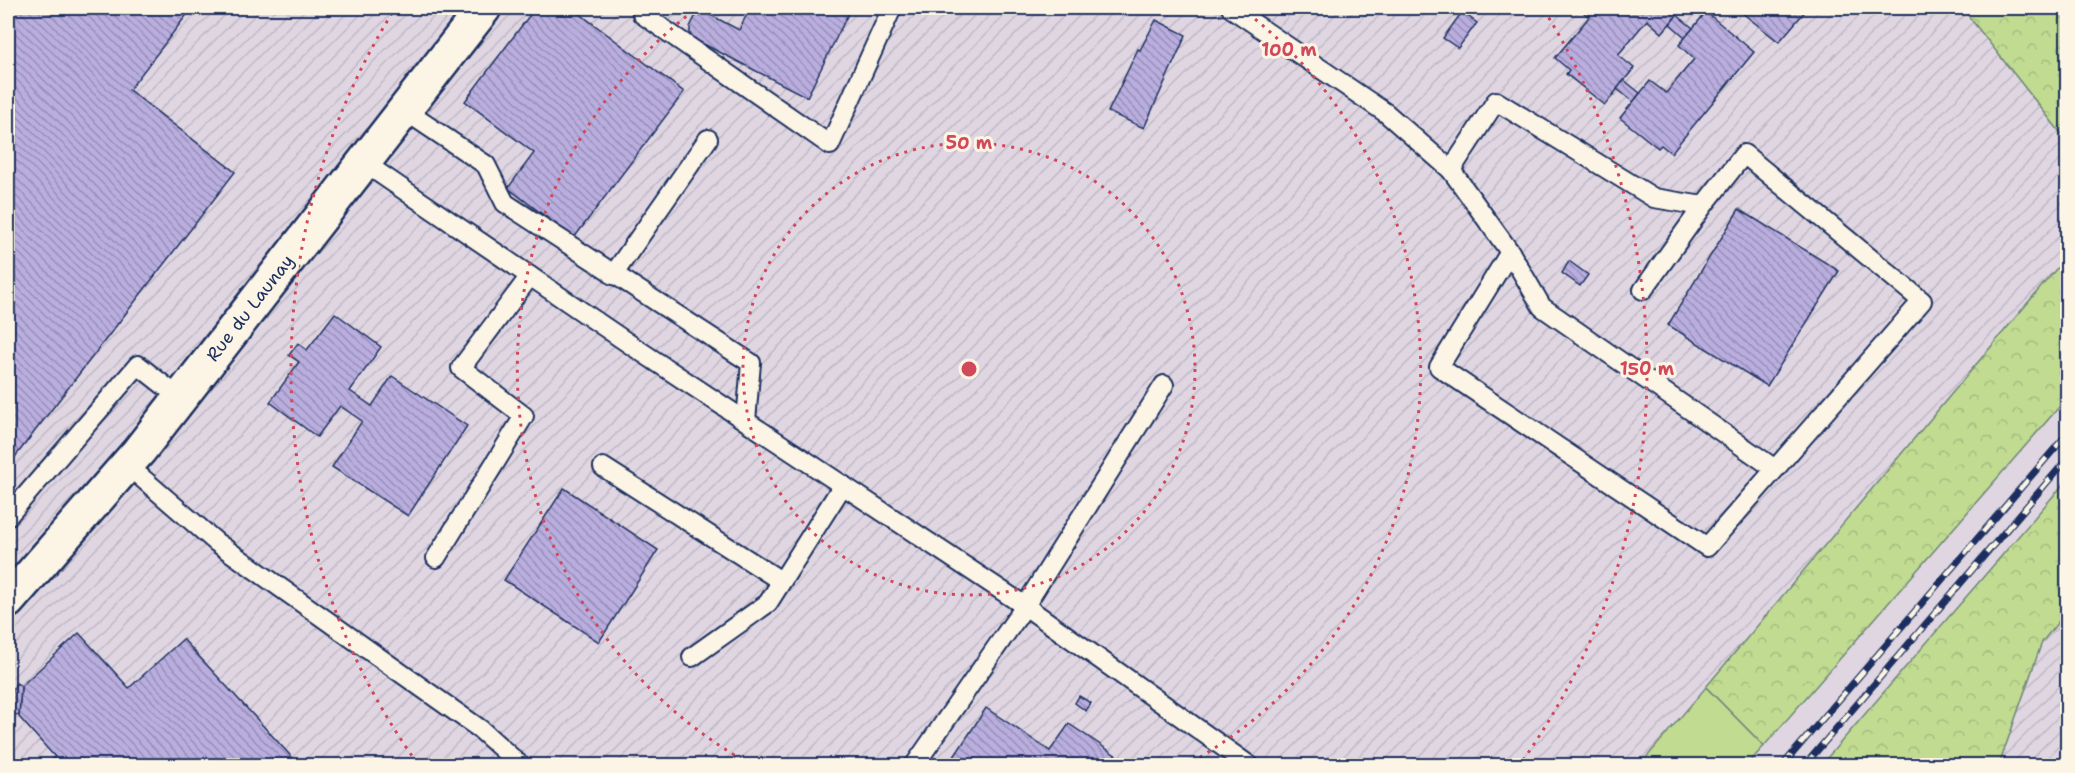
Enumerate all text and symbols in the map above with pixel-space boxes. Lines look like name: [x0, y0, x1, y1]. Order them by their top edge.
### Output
text: 100 m: [1261, 38, 1317, 62]
text: 50 m: [946, 131, 993, 155]
street label: Rue du Launay: [201, 250, 299, 366]
text: 150 m: [1620, 357, 1675, 381]
centre of rings: [959, 359, 979, 379]

